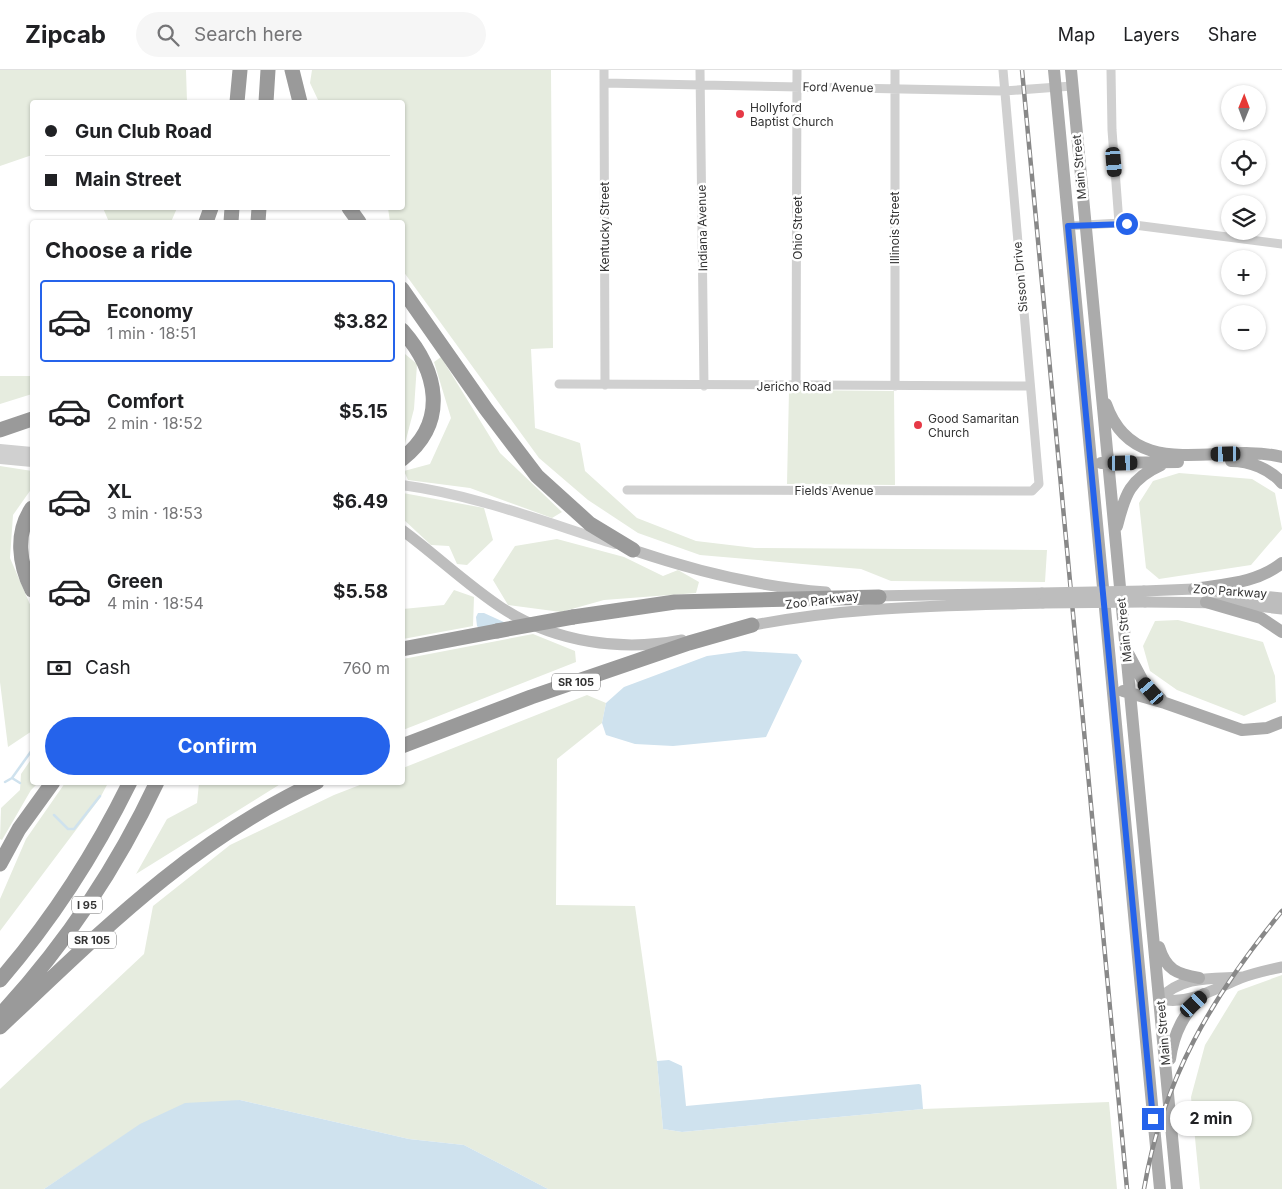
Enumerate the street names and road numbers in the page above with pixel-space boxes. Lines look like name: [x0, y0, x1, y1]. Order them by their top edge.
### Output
street label: Ford Avenue: [802, 79, 874, 95]
street label: Main Street: [1069, 134, 1089, 200]
street label: Kentucky Street: [597, 182, 612, 272]
street label: Indiana Avenue: [694, 185, 710, 271]
street label: Illinois Street: [887, 192, 902, 264]
street label: Ohio Street: [790, 196, 805, 260]
street label: Sisson Drive: [1009, 241, 1031, 313]
street label: Jericho Road: [757, 379, 831, 394]
street label: Fields Avenue: [794, 483, 874, 498]
street label: Zoo Parkway: [1192, 581, 1268, 601]
street label: Zoo Parkway: [784, 588, 860, 612]
street label: Main Street: [1113, 597, 1135, 663]
road number: SR 105: [552, 674, 600, 690]
road number: I 95: [72, 896, 102, 914]
road number: SR 105: [68, 932, 116, 948]
street label: Main Street: [1153, 1000, 1173, 1066]

